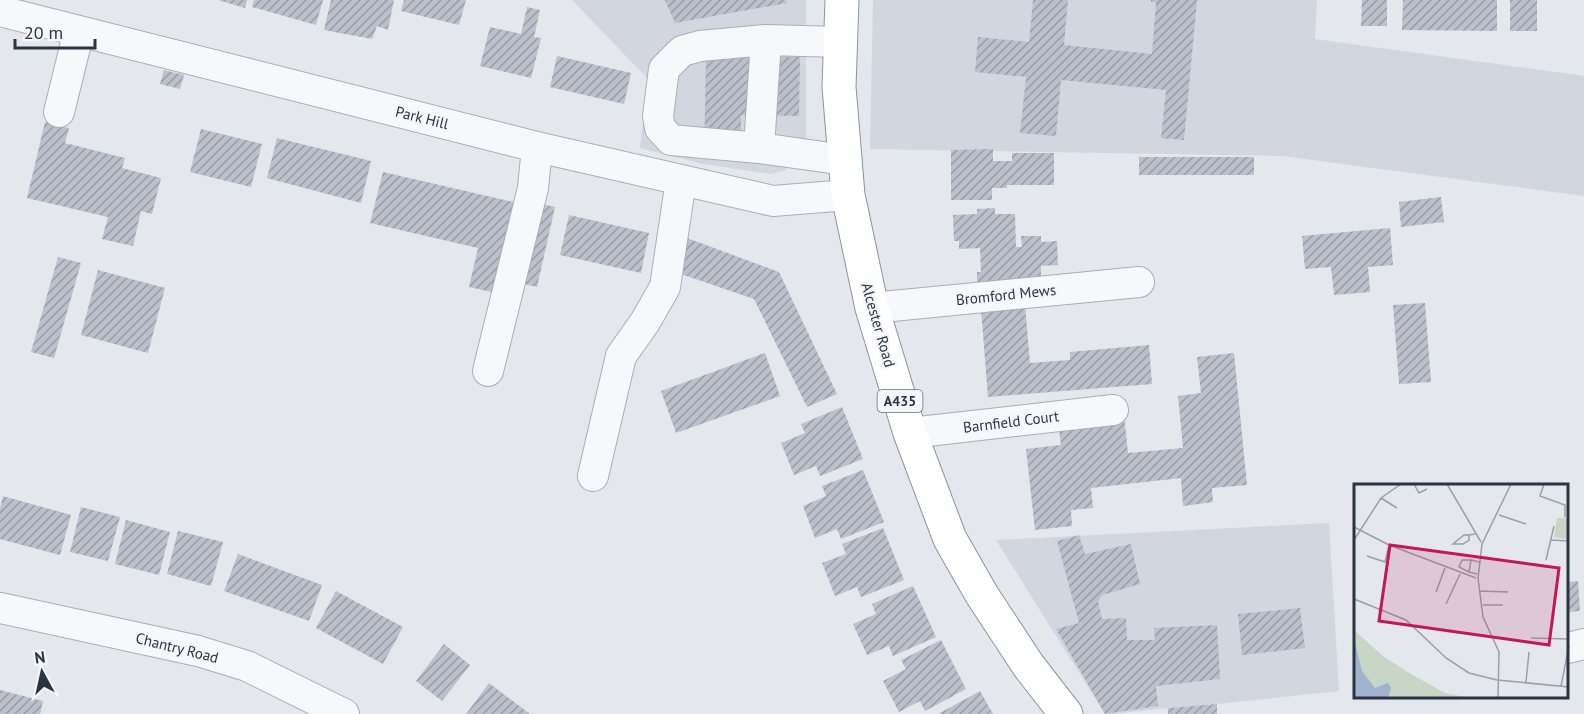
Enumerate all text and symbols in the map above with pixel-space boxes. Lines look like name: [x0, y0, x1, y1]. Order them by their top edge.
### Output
scale bar: [15, 12, 94, 50]
text: 20 m: [24, 21, 63, 44]
street label: Park Hill: [394, 102, 451, 133]
street label: Alcester Road: [857, 280, 900, 369]
street label: Bromford Mews: [955, 280, 1057, 309]
road number: A435: [878, 390, 922, 412]
street label: Barnfield Court: [962, 406, 1060, 437]
inset map: [1354, 484, 1569, 699]
street label: Chantry Road: [134, 628, 221, 667]
north arrow: [12, 642, 72, 702]
text: N: [33, 647, 47, 668]

